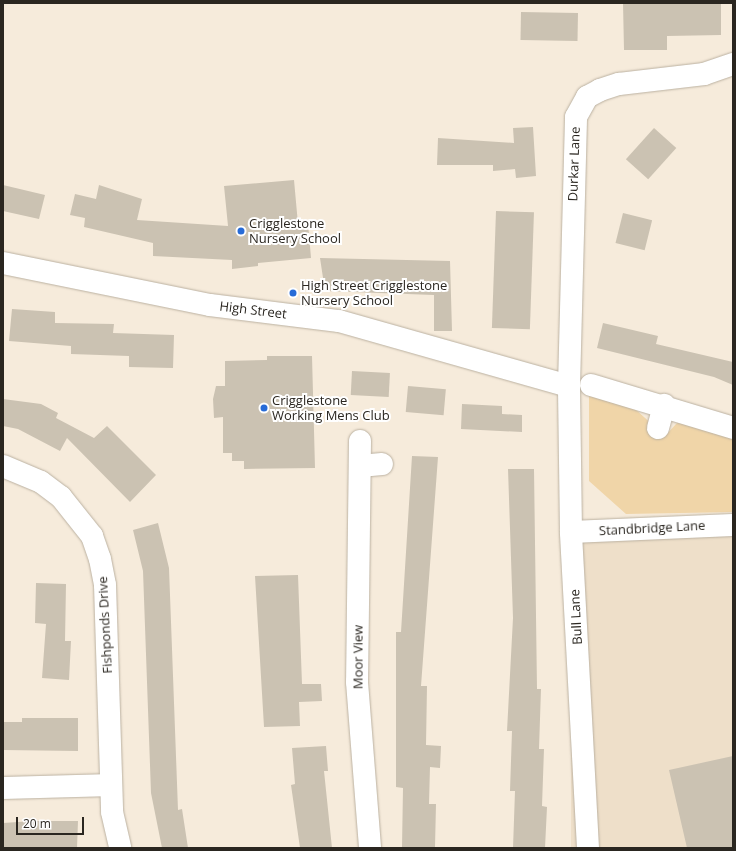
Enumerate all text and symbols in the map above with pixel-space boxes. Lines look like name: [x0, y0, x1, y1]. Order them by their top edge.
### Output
street label: Durkar Lane: [565, 126, 583, 202]
place label: Crigglestone Nursery School: [249, 216, 341, 247]
marker: Crigglestone Nursery School: [236, 226, 246, 236]
place label: High Street Crigglestone Nursery School: [301, 278, 447, 309]
marker: High Street Crigglestone Nursery School: [288, 288, 298, 298]
street label: High Street: [219, 298, 287, 322]
place label: Crigglestone Working Mens Club: [272, 393, 390, 424]
marker: Crigglestone Working Mens Club: [259, 403, 269, 413]
street label: Standbridge Lane: [598, 517, 706, 539]
street label: Fishponds Drive: [95, 576, 115, 674]
street label: Bull Lane: [567, 589, 585, 645]
street label: Moor View: [350, 625, 366, 689]
scale bar: [18, 809, 86, 835]
text: 20 m: [23, 815, 51, 832]

